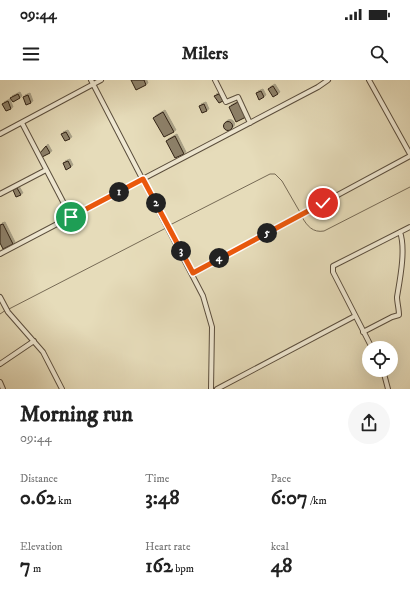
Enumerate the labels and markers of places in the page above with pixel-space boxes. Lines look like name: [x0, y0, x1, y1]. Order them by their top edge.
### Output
pin: 1: [109, 182, 129, 202]
pin: [306, 186, 340, 220]
pin: 2: [146, 193, 166, 213]
pin: [54, 200, 88, 234]
pin: 5: [257, 223, 277, 243]
pin: 3: [171, 241, 191, 261]
pin: 4: [209, 248, 229, 268]

